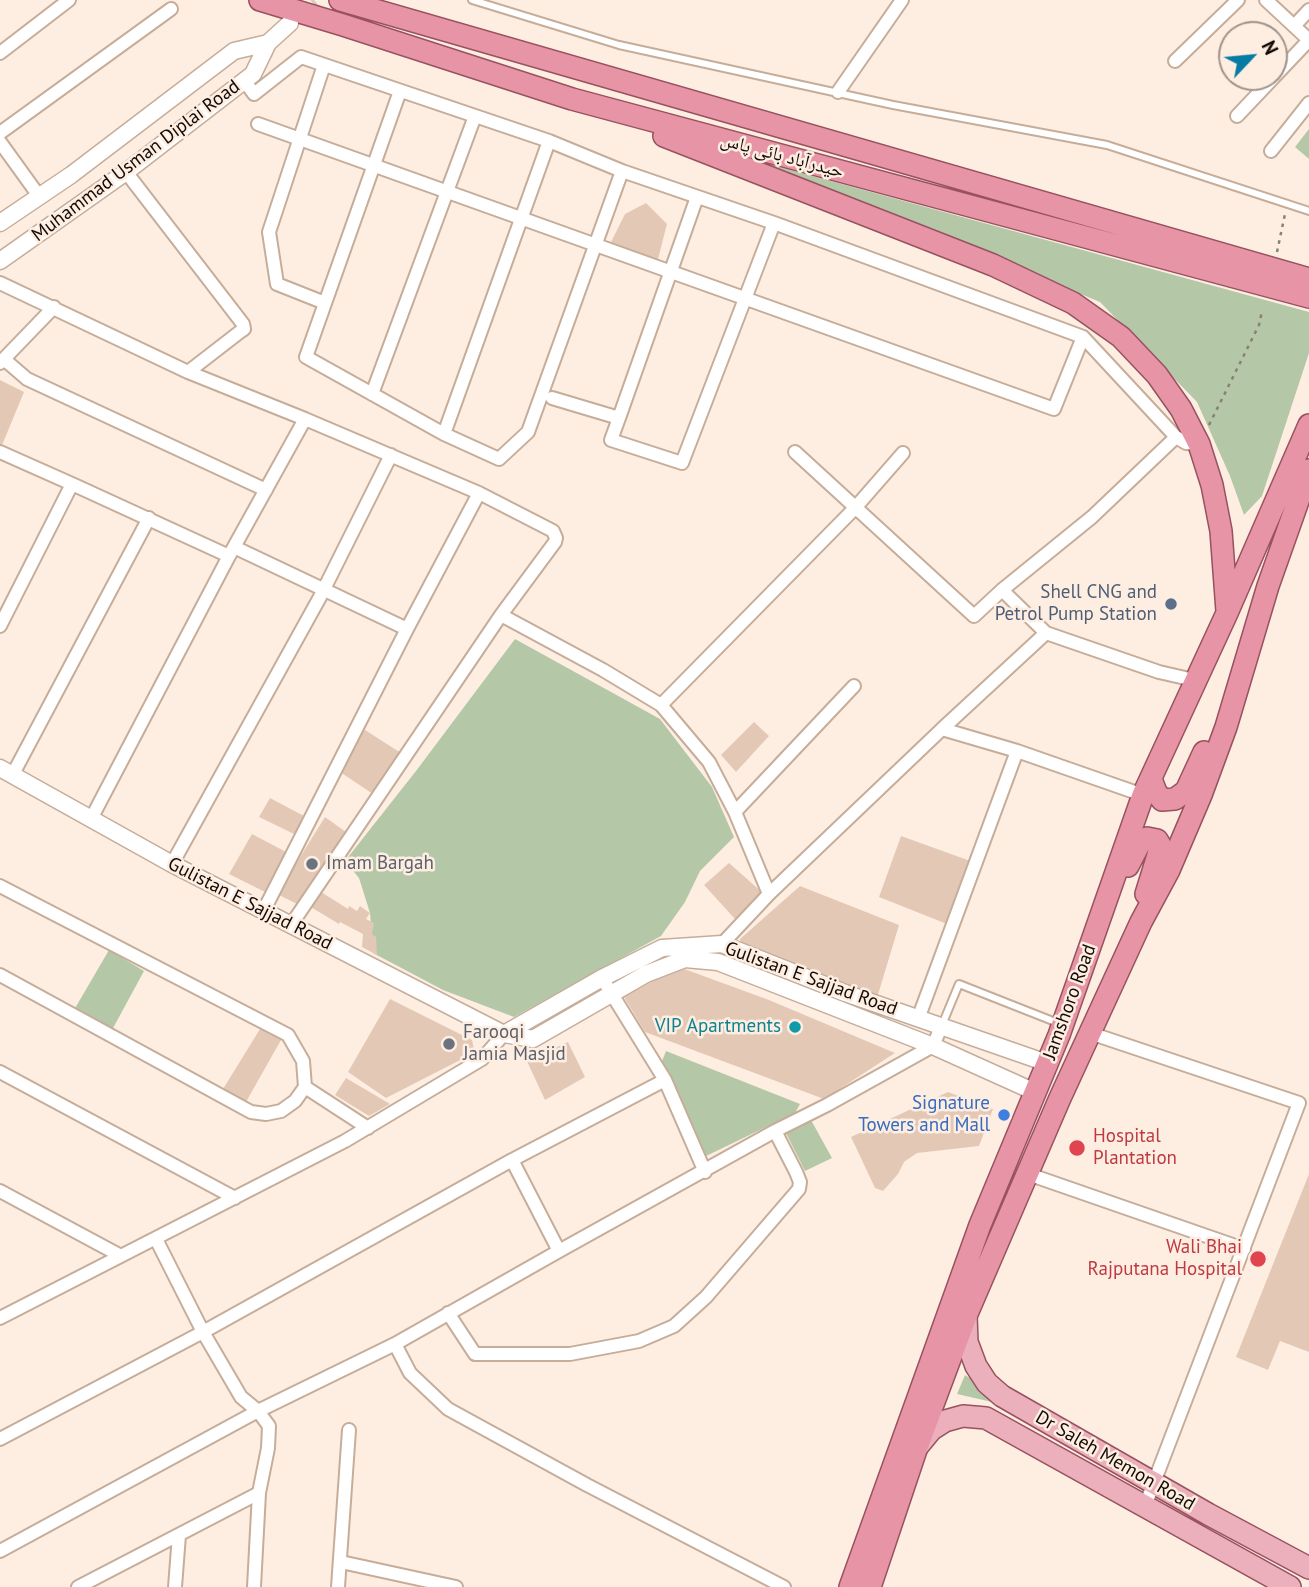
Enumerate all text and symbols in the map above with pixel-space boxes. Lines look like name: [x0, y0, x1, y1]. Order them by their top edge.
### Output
north arrow: [1218, 21, 1288, 91]
text: N: [1257, 37, 1284, 59]
street label: Muhammad Usman Diplai Road: [28, 75, 244, 247]
street label: حیدرآباد بائی پاس: [718, 129, 846, 183]
place label: Shell CNG and Petrol Pump Station: [995, 582, 1157, 626]
marker: Shell CNG and Petrol Pump Station: [1163, 596, 1179, 612]
street label: Gulistan E Sajjad Road: [164, 853, 336, 955]
place label: Imam Bargah: [326, 853, 434, 875]
marker: Imam Bargah: [304, 856, 320, 872]
street label: Gulistan E Sajjad Road: [722, 937, 900, 1021]
street label: Jamshoro Road: [1039, 941, 1101, 1063]
place label: VIP Apartments: [655, 1016, 781, 1038]
marker: VIP Apartments: [787, 1019, 803, 1035]
place label: Farooqi Jamia Masjid: [463, 1022, 566, 1066]
marker: Farooqi Jamia Masjid: [441, 1036, 457, 1052]
place label: Signature Towers and Mall: [858, 1093, 990, 1137]
marker: Signature Towers and Mall: [996, 1107, 1012, 1123]
place label: Hospital Plantation: [1093, 1126, 1177, 1170]
marker: Hospital Plantation: [1067, 1138, 1087, 1158]
place label: Wali Bhai Rajputana Hospital: [1087, 1237, 1242, 1281]
marker: Wali Bhai Rajputana Hospital: [1248, 1249, 1268, 1269]
street label: Dr Saleh Memon Road: [1031, 1406, 1199, 1516]

